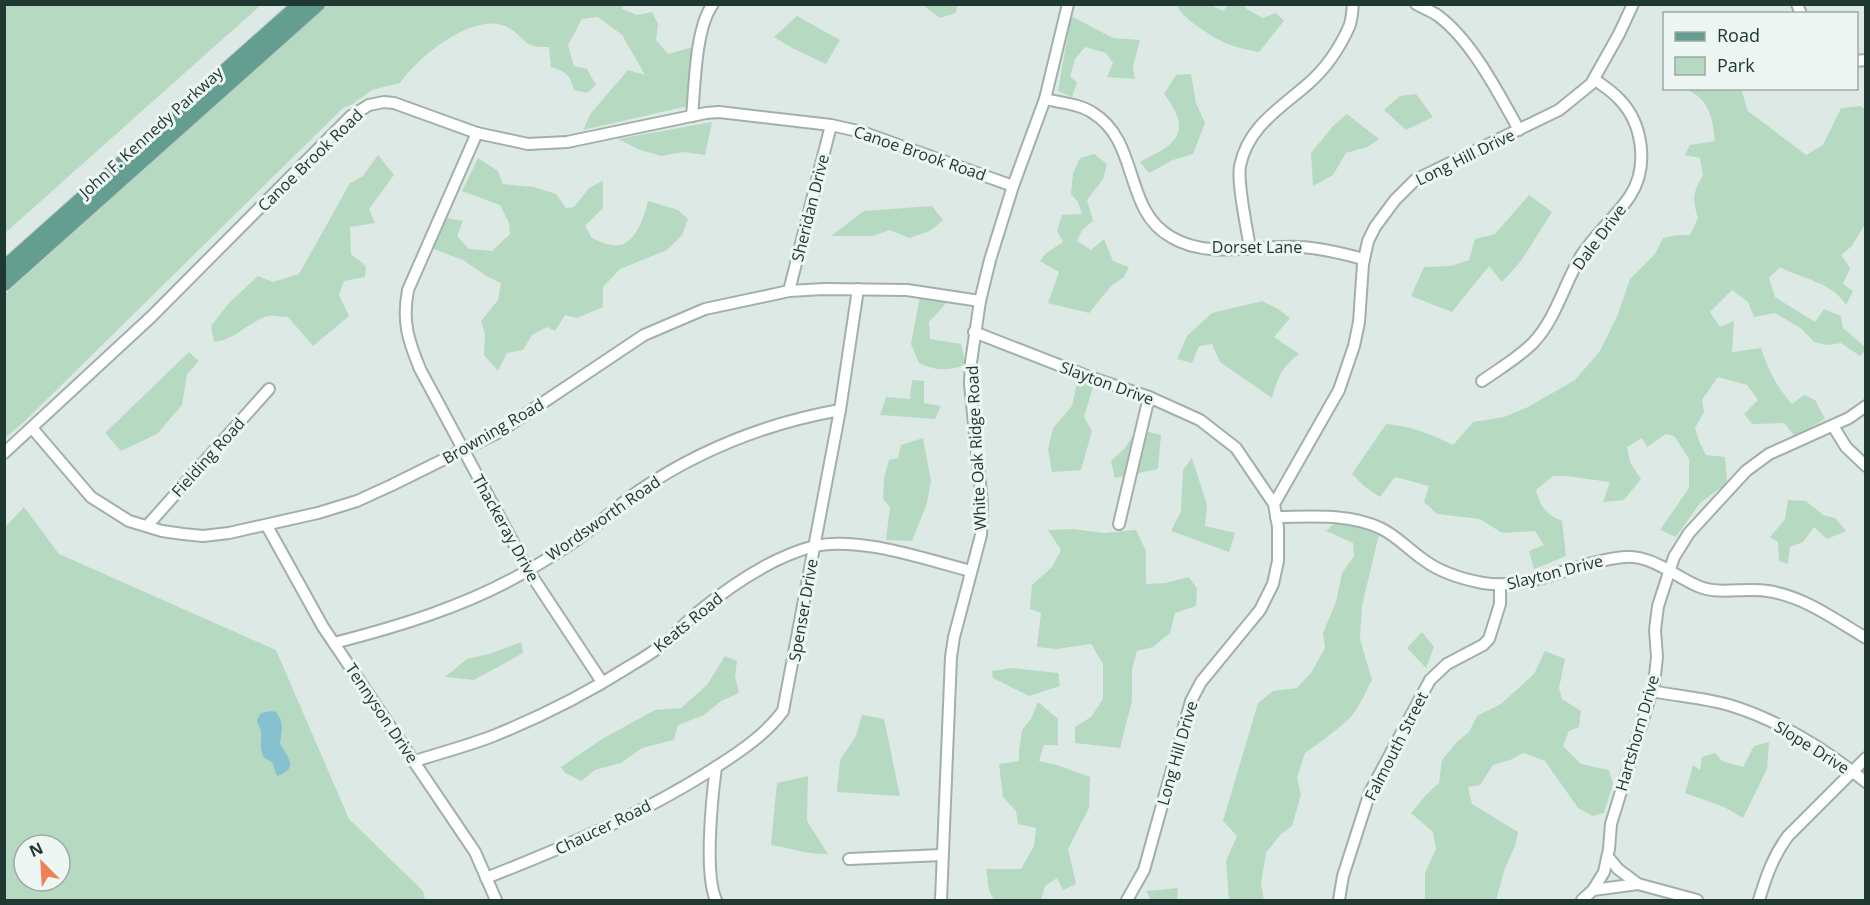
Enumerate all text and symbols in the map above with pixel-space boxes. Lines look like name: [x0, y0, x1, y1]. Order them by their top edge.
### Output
legend: [1663, 12, 1858, 90]
text: Road: [1717, 23, 1760, 47]
text: Park: [1717, 53, 1755, 77]
street label: John F. Kennedy Parkway: [73, 61, 228, 204]
street label: Canoe Brook Road: [253, 104, 367, 216]
street label: Canoe Brook Road: [851, 120, 989, 186]
street label: Long Hill Drive: [1412, 123, 1518, 191]
street label: Sheridan Drive: [786, 152, 834, 264]
street label: Dale Drive: [1567, 200, 1631, 274]
street label: Dorset Lane: [1212, 236, 1302, 258]
street label: Slayton Drive: [1057, 356, 1157, 410]
street label: White Oak Ridge Road: [961, 365, 991, 531]
street label: Browning Road: [438, 393, 548, 469]
street label: Fielding Road: [166, 412, 250, 502]
street label: Thackeray Drive: [467, 470, 545, 586]
street label: Wordsworth Road: [541, 470, 665, 566]
street label: Slayton Drive: [1505, 549, 1605, 595]
street label: Spenser Drive: [783, 557, 823, 663]
street label: Keats Road: [649, 587, 727, 657]
street label: Tennyson Drive: [340, 659, 424, 767]
street label: Hartshorn Drive: [1610, 672, 1664, 794]
street label: Falmouth Street: [1359, 687, 1433, 804]
street label: Long Hill Drive: [1152, 698, 1202, 808]
street label: Slope Drive: [1770, 715, 1854, 779]
street label: Chaucer Road: [551, 794, 655, 860]
north arrow: [12, 833, 72, 893]
text: N: [25, 837, 46, 862]

